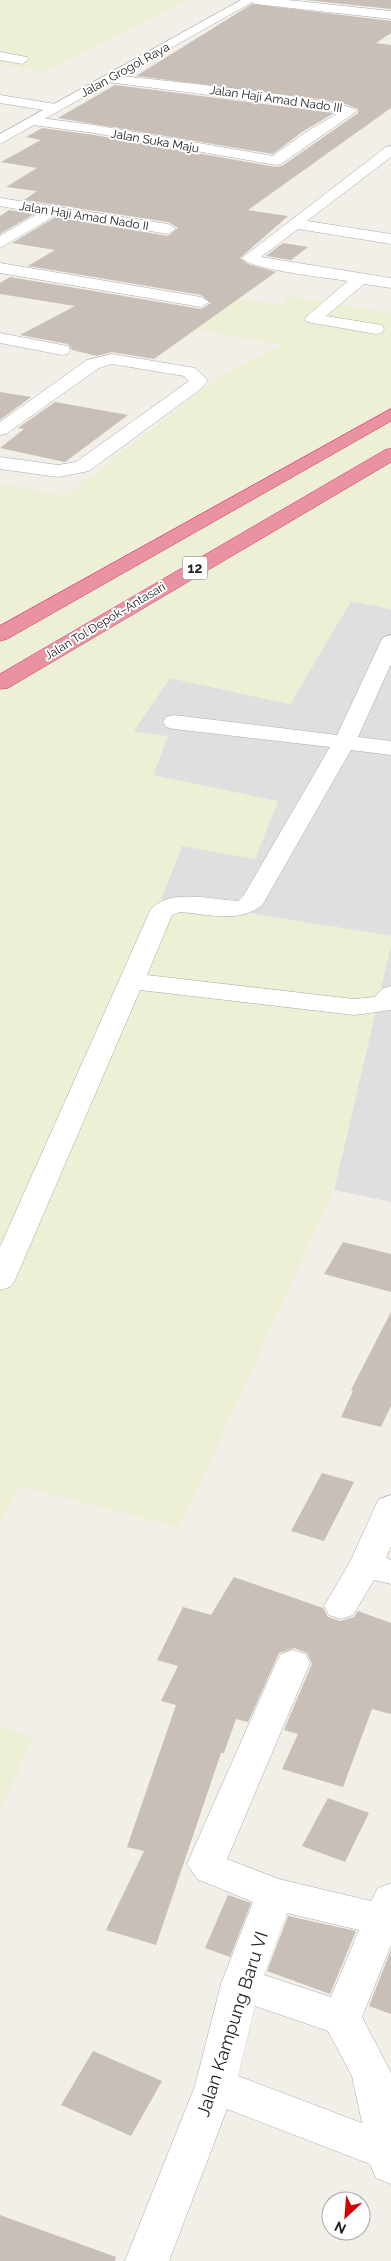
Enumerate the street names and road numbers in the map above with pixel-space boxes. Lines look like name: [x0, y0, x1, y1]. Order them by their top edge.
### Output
street label: Jalan Grogol Raya: [78, 40, 172, 100]
street label: Jalan Haji Amad Nado III: [209, 83, 343, 115]
street label: Jalan Suka Maju: [110, 126, 200, 156]
street label: Jalan Haji Amad Nado II: [18, 199, 150, 233]
road number: 12: [182, 556, 208, 580]
street label: Jalan Tol Depok–Antasari: [42, 579, 168, 663]
street label: Jalan Kampung Baru VI: [192, 1929, 272, 2119]

